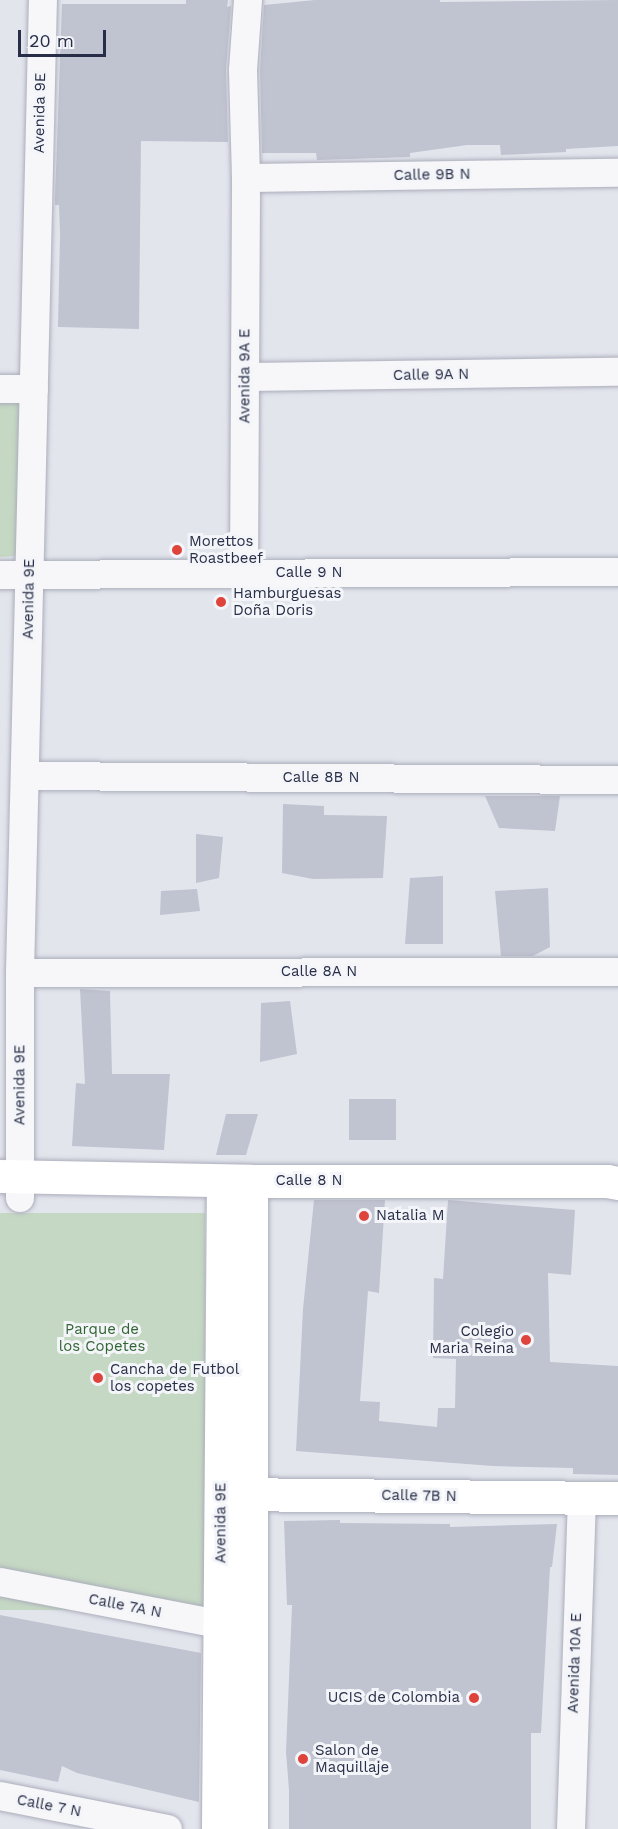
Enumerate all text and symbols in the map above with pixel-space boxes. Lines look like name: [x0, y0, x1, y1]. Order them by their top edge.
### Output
scale bar: [21, 18, 110, 56]
text: 20 m: [29, 30, 74, 51]
street label: Avenida 9E: [30, 72, 50, 154]
street label: Calle 9B N: [393, 165, 471, 185]
street label: Avenida 9A E: [236, 328, 254, 424]
street label: Calle 9A N: [392, 365, 470, 385]
place label: Morettos Roastbeef: [189, 532, 263, 567]
marker: Morettos Roastbeef: [170, 543, 184, 557]
street label: Avenida 9E: [19, 558, 39, 640]
street label: Calle 9 N: [275, 564, 343, 582]
place label: Hamburguesas Doña Doris: [233, 584, 341, 619]
marker: Hamburguesas Doña Doris: [214, 595, 228, 609]
street label: Calle 8B N: [283, 769, 359, 787]
street label: Calle 8A N: [281, 963, 357, 981]
street label: Avenida 9E: [11, 1045, 29, 1125]
street label: Calle 8 N: [275, 1172, 343, 1190]
place label: Natalia M: [376, 1207, 445, 1225]
marker: Natalia M: [357, 1209, 371, 1223]
park label: Parque de los Copetes: [59, 1320, 145, 1355]
place label: Colegio Maria Reina: [429, 1322, 514, 1357]
marker: Colegio Maria Reina: [519, 1333, 533, 1347]
place label: Cancha de Futbol los copetes: [110, 1360, 240, 1395]
marker: Cancha de Futbol los copetes: [91, 1371, 105, 1385]
street label: Avenida 9E: [212, 1483, 230, 1563]
street label: Calle 7B N: [381, 1486, 457, 1506]
street label: Calle 7A N: [86, 1590, 164, 1622]
street label: Avenida 10A E: [564, 1612, 586, 1714]
place label: UCIS de Colombia: [328, 1689, 460, 1707]
marker: UCIS de Colombia: [465, 1689, 483, 1707]
place label: Salon de Maquillaje: [315, 1741, 389, 1776]
marker: Salon de Maquillaje: [296, 1752, 310, 1766]
street label: Calle 7 N: [15, 1791, 83, 1821]

